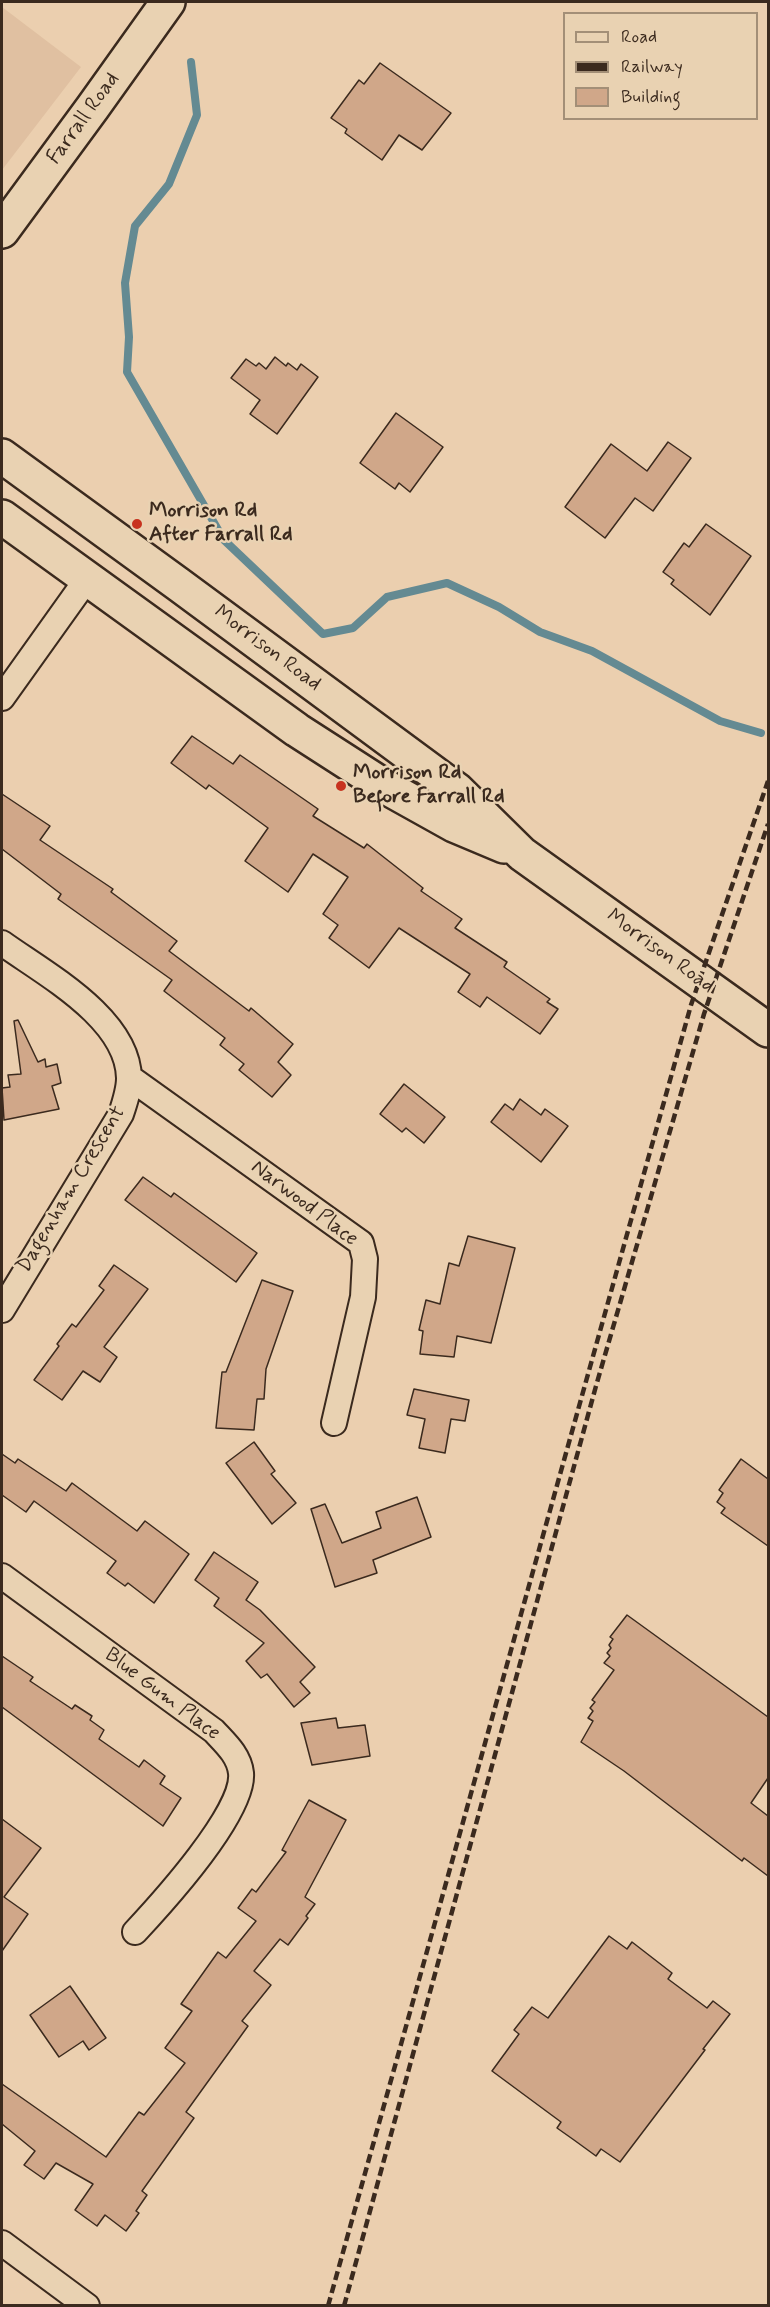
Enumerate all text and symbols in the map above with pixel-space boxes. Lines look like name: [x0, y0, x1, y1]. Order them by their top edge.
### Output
legend: [563, 12, 758, 120]
text: Road: [621, 25, 657, 49]
text: Railway: [621, 55, 683, 79]
street label: Farrall Road: [42, 68, 126, 170]
text: Building: [621, 85, 681, 109]
place label: Morrison Rd After Farrall Rd: [149, 499, 293, 549]
marker: Morrison Rd After Farrall Rd: [130, 517, 144, 531]
street label: Morrison Road: [208, 601, 326, 697]
place label: Morrison Rd Before Farrall Rd: [353, 761, 504, 811]
marker: Morrison Rd Before Farrall Rd: [334, 779, 348, 793]
street label: Morrison Road: [601, 904, 719, 1000]
street label: Dagenham Crescent: [12, 1102, 132, 1278]
street label: Narwood Place: [245, 1156, 363, 1252]
street label: Blue Gum Place: [99, 1643, 225, 1747]

